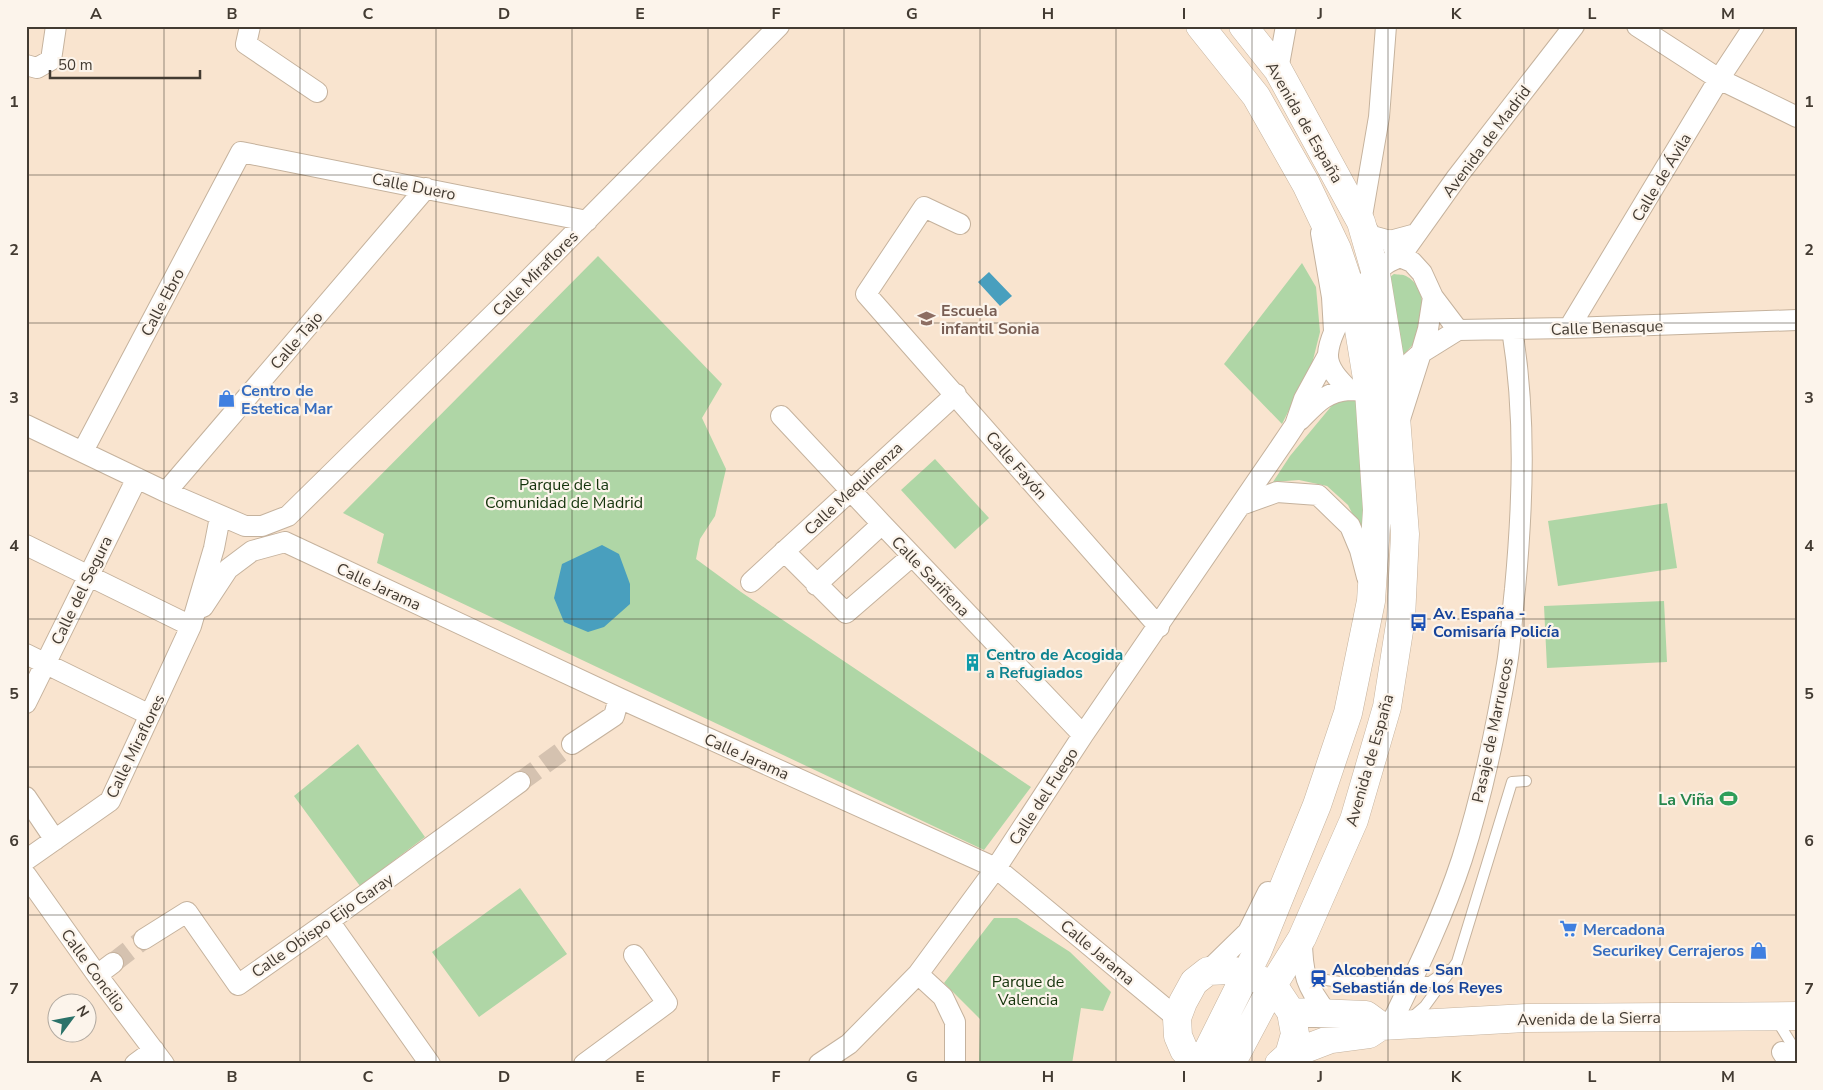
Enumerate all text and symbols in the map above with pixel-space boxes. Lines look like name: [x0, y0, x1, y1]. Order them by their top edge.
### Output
text: A: [90, 3, 102, 25]
text: B: [226, 3, 238, 25]
text: C: [363, 3, 374, 25]
text: D: [498, 3, 510, 25]
text: E: [635, 3, 645, 25]
text: F: [772, 3, 781, 25]
text: G: [906, 3, 918, 25]
text: H: [1042, 3, 1054, 25]
text: I: [1182, 3, 1186, 25]
text: J: [1316, 3, 1323, 25]
text: K: [1451, 3, 1463, 25]
text: L: [1588, 3, 1597, 25]
text: M: [1721, 3, 1735, 25]
scale bar: [50, 48, 200, 80]
text: 50 m: [58, 55, 93, 75]
street label: Avenida de España: [1260, 58, 1348, 187]
street label: Avenida de Madrid: [1437, 81, 1536, 202]
text: 1: [9, 91, 19, 113]
text: 1: [1804, 91, 1814, 113]
street label: Calle de Ávila: [1627, 129, 1697, 226]
street label: Calle Duero: [370, 168, 458, 206]
street label: Calle Miraflores: [488, 226, 584, 322]
text: 2: [9, 239, 19, 261]
text: 2: [1804, 239, 1814, 261]
street label: Calle Ebro: [136, 264, 190, 340]
place label: Escuela infantil Sonia: [941, 300, 1039, 340]
street label: Calle Tajo: [265, 307, 328, 375]
school or university icon: Escuela infantil Sonia: [917, 309, 937, 329]
street label: Calle Benasque: [1550, 315, 1664, 341]
place label: Centro de Estetica Mar: [241, 380, 333, 420]
text: 3: [9, 387, 19, 409]
text: 3: [1804, 387, 1814, 409]
shop icon: Centro de Estetica Mar: [217, 389, 237, 409]
street label: Calle Fayón: [980, 427, 1052, 505]
street label: Calle Mequinenza: [799, 437, 908, 540]
park label: Parque de la Comunidad de Madrid: [485, 474, 643, 514]
street label: Calle del Segura: [46, 532, 118, 649]
street label: Calle Sariñena: [886, 532, 974, 622]
text: 4: [9, 535, 19, 557]
text: 4: [1804, 535, 1814, 557]
street label: Calle Jarama: [333, 558, 424, 616]
place label: Av. España - Comisaría Policía: [1433, 603, 1559, 643]
bus stop icon: Av. España - Comisaría Policía: [1409, 612, 1429, 632]
place label: Centro de Acogida a Refugiados: [986, 644, 1123, 684]
building icon: Centro de Acogida a Refugiados: [962, 653, 982, 673]
street label: Pasaje de Marruecos: [1467, 656, 1519, 805]
text: 5: [9, 683, 19, 705]
text: 5: [1804, 683, 1814, 705]
street label: Calle Miraflores: [101, 691, 171, 802]
street label: Avenida de España: [1341, 691, 1399, 829]
street label: Calle Jarama: [701, 728, 793, 785]
street label: Calle del Fuego: [1004, 743, 1084, 850]
place label: La Viña: [1658, 789, 1714, 811]
sports icon: La Viña: [1718, 789, 1738, 809]
text: 6: [9, 830, 19, 852]
text: 6: [1804, 830, 1814, 852]
street label: Calle Obispo Eijo Garay: [247, 868, 399, 983]
street label: Calle Jarama: [1055, 915, 1139, 990]
supermarket icon: Mercadona: [1559, 919, 1579, 939]
place label: Mercadona: [1583, 919, 1665, 941]
street label: Calle Concilio: [56, 925, 131, 1017]
place label: Securikey Cerrajeros: [1592, 940, 1744, 962]
shop icon: Securikey Cerrajeros: [1748, 940, 1768, 960]
place label: Alcobendas - San Sebastián de los Reyes: [1332, 959, 1503, 999]
station icon: Alcobendas - San Sebastián de los Reyes: [1308, 968, 1328, 988]
park label: Parque de Valencia: [992, 971, 1064, 1011]
text: 7: [9, 978, 19, 1000]
text: 7: [1804, 978, 1814, 1000]
north arrow: [48, 992, 98, 1042]
text: N: [72, 1002, 93, 1021]
street label: Avenida de la Sierra: [1517, 1007, 1661, 1031]
text: A: [90, 1066, 102, 1088]
text: B: [226, 1066, 238, 1088]
text: C: [363, 1066, 374, 1088]
text: D: [498, 1066, 510, 1088]
text: E: [635, 1066, 645, 1088]
text: F: [772, 1066, 781, 1088]
text: G: [906, 1066, 918, 1088]
text: H: [1042, 1066, 1054, 1088]
text: I: [1182, 1066, 1186, 1088]
text: J: [1316, 1066, 1323, 1088]
text: K: [1451, 1066, 1463, 1088]
text: L: [1588, 1066, 1597, 1088]
text: M: [1721, 1066, 1735, 1088]

